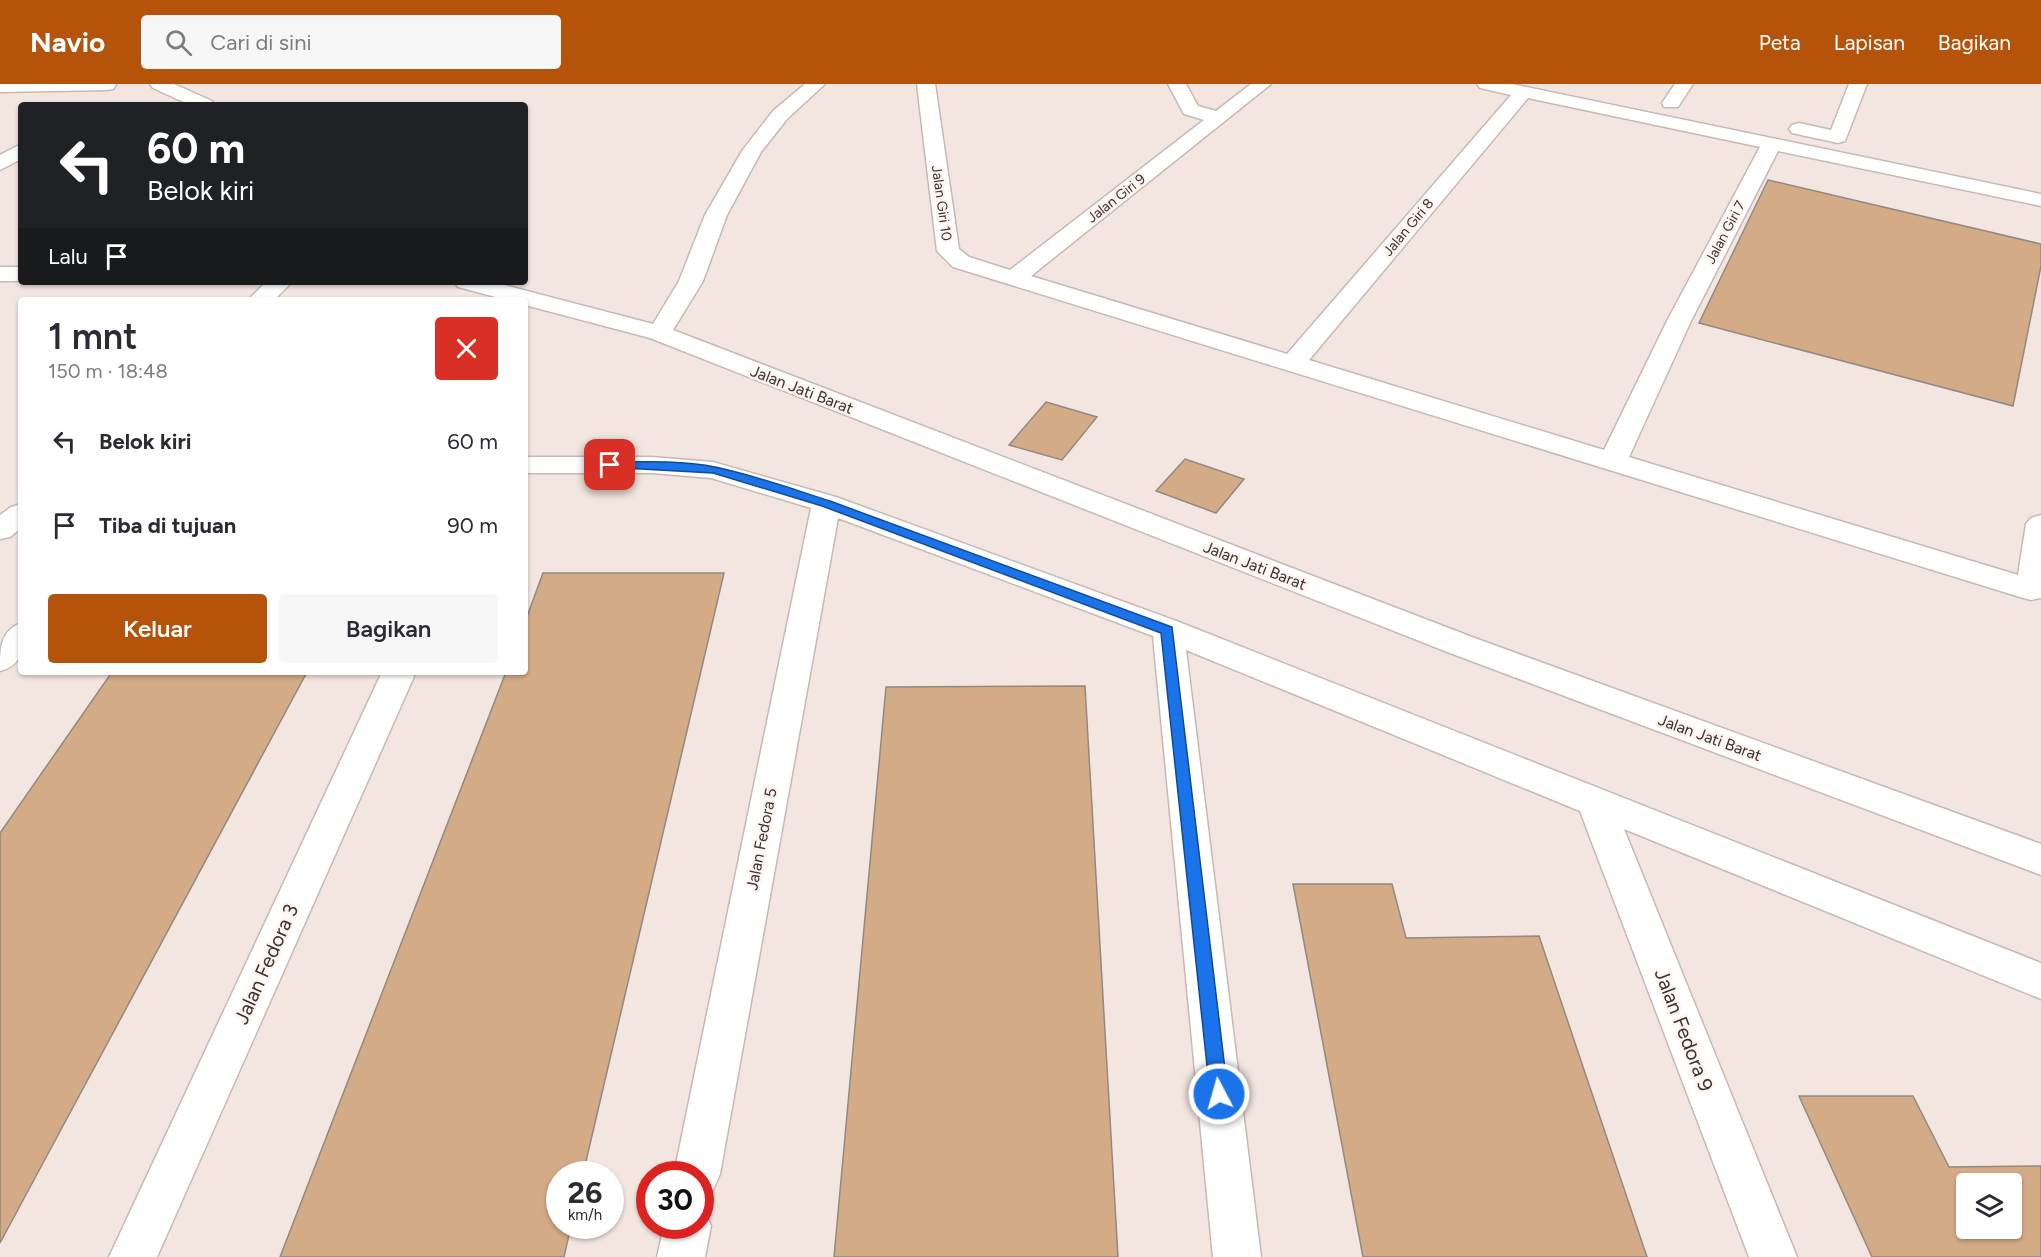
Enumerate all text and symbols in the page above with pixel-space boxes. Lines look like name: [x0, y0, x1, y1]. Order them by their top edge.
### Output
search box: [141, 15, 561, 69]
text: Navio: [30, 25, 105, 59]
icon: search: [162, 26, 195, 59]
text: Cari di sini: [210, 29, 312, 56]
text: Peta: [1759, 30, 1801, 55]
text: Lapisan: [1834, 30, 1905, 55]
text: Bagikan: [1938, 30, 2011, 55]
text: 60 m: [147, 123, 245, 174]
icon: left: [48, 126, 126, 204]
street label: Jalan Giri 10: [928, 164, 955, 242]
street label: Jalan Giri 9: [1084, 170, 1149, 226]
text: Belok kiri: [147, 174, 254, 207]
street label: Jalan Giri 8: [1379, 195, 1437, 260]
street label: Jalan Giri 7: [1702, 197, 1749, 267]
icon: arrive: [100, 240, 133, 273]
text: Lalu: [48, 243, 88, 270]
text: 1 mnt: [48, 315, 137, 358]
button: close: [435, 317, 498, 380]
text: 150 m · 18:48: [48, 359, 168, 383]
street label: Jalan Jati Barat: [748, 361, 856, 418]
icon: left: [48, 425, 81, 458]
text: Belok kiri: [99, 428, 192, 455]
text: 60 m: [447, 428, 498, 455]
pin: [584, 439, 635, 490]
icon: arrive: [593, 448, 626, 481]
icon: arrive: [48, 509, 81, 542]
text: Tiba di tujuan: [99, 512, 236, 539]
text: 90 m: [447, 512, 498, 539]
street label: Jalan Jati Barat: [1201, 537, 1309, 594]
button: Keluar: [48, 594, 267, 663]
button: Bagikan: [279, 594, 498, 663]
street label: Jalan Jati Barat: [1656, 710, 1764, 765]
street label: Jalan Fedora 5: [742, 786, 781, 892]
street label: Jalan Fedora 3: [229, 900, 303, 1028]
street label: Jalan Fedora 9: [1650, 965, 1718, 1095]
position arrow: [1187, 1062, 1251, 1126]
speed limit sign: 30: [636, 1161, 714, 1239]
map controls: [1956, 1173, 2022, 1239]
button: layers: [1956, 1173, 2022, 1239]
text: 26: [568, 1174, 602, 1211]
text: km/h: [568, 1206, 602, 1224]

